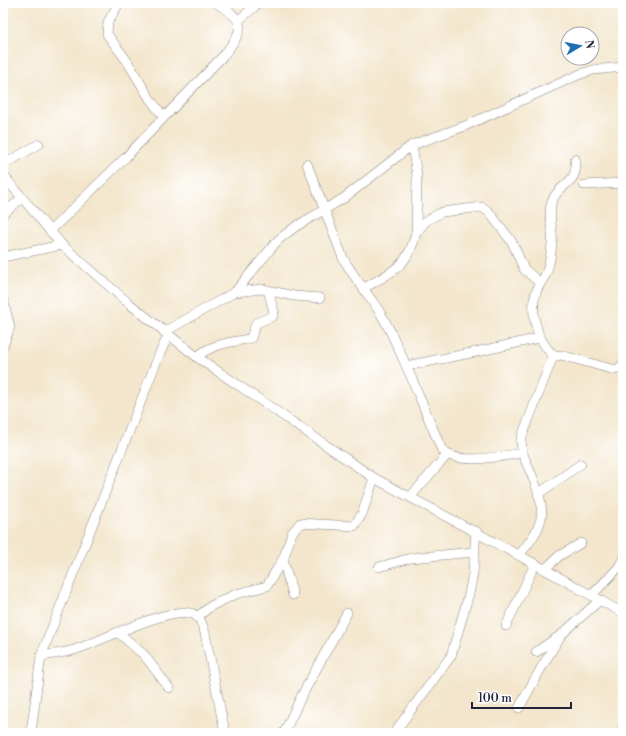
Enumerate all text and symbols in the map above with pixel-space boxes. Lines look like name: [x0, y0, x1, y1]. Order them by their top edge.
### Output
north arrow: [560, 26, 600, 66]
text: N: [581, 39, 597, 50]
scale bar: [472, 684, 571, 710]
text: 100 m: [478, 691, 512, 706]

